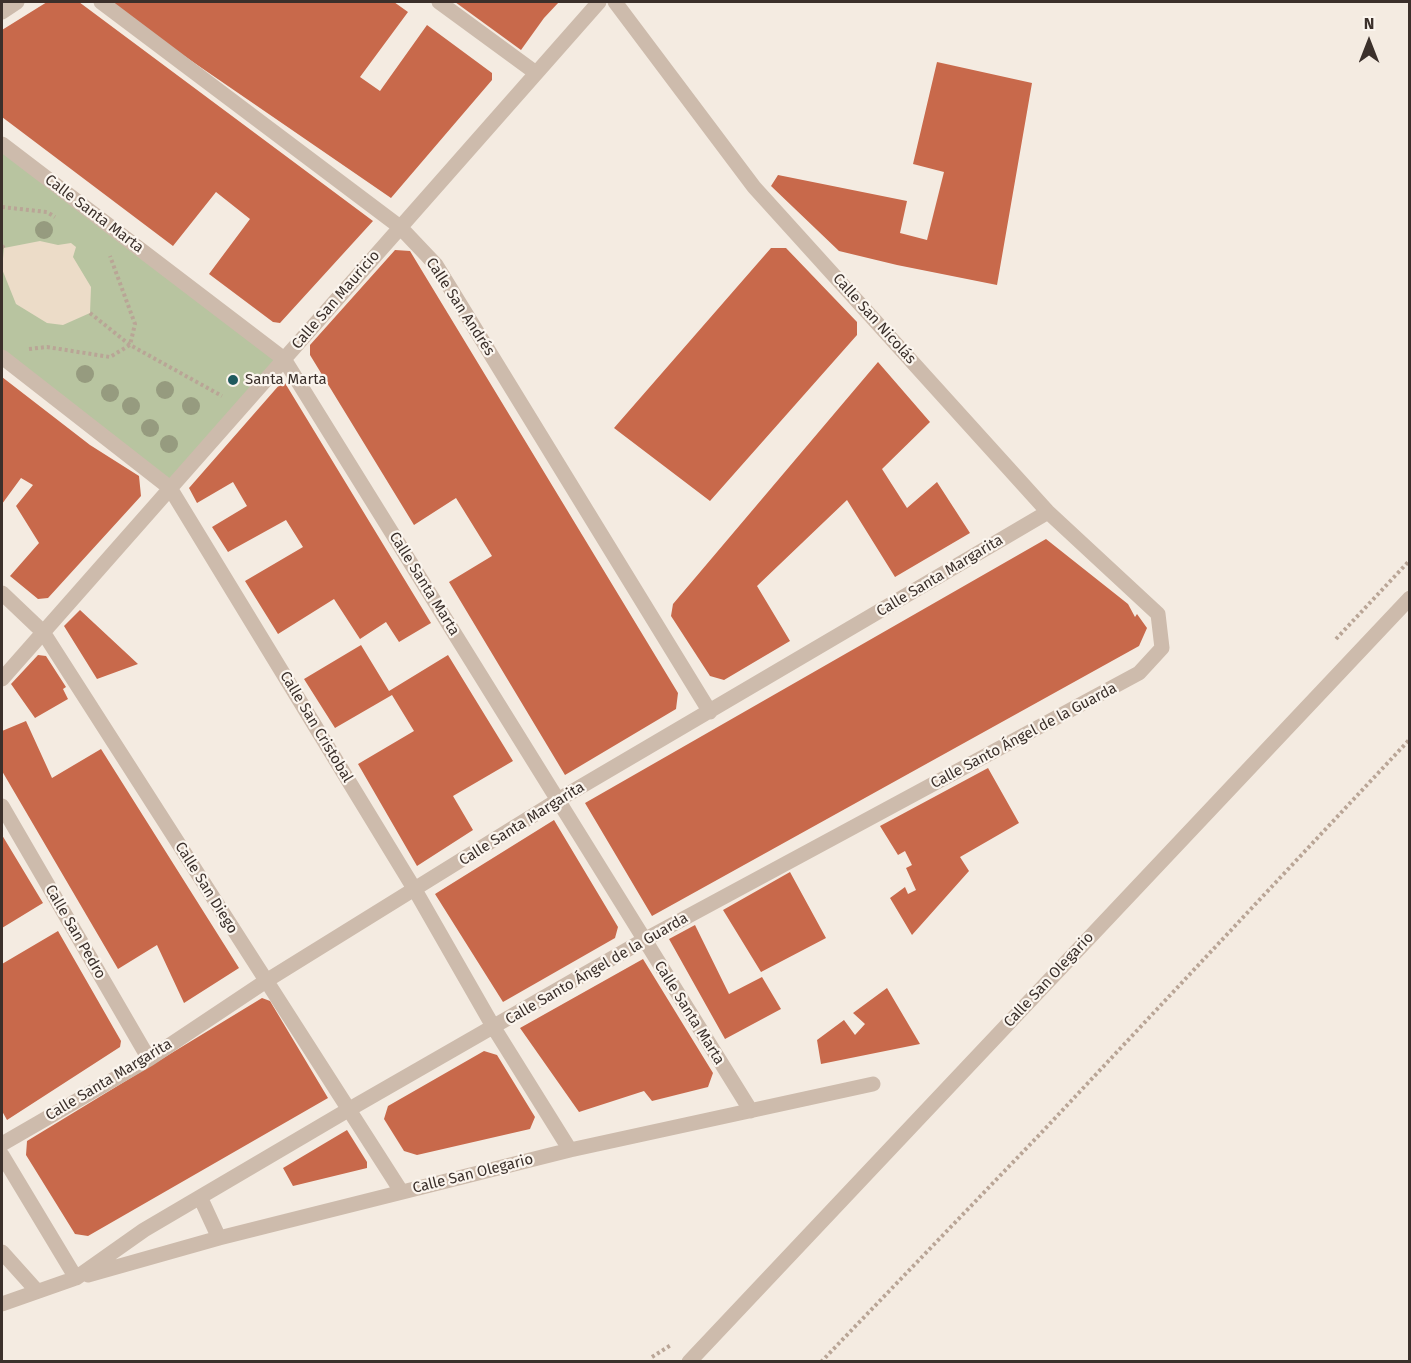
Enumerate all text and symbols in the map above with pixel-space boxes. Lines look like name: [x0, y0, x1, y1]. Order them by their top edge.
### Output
north arrow: [1339, 12, 1399, 72]
text: N: [1364, 14, 1374, 33]
street label: Calle Santa Marta: [41, 171, 147, 257]
street label: Calle San Mauricio: [288, 247, 384, 353]
street label: Calle San Andrés: [422, 255, 498, 359]
street label: Calle San Nicolás: [829, 270, 919, 368]
place label: Santa Marta: [245, 371, 327, 389]
marker: Santa Marta: [226, 373, 240, 387]
street label: Calle Santa Marta: [385, 529, 463, 639]
street label: Calle Santa Margarita: [874, 531, 1006, 621]
street label: Calle San Cristobal: [276, 668, 356, 786]
street label: Calle Santo Ángel de la Guarda: [928, 679, 1120, 793]
street label: Calle Santa Margarita: [456, 778, 588, 870]
street label: Calle San Diego: [171, 839, 241, 937]
street label: Calle San Pedro: [41, 882, 109, 982]
street label: Calle Santo Ángel de la Guarda: [502, 909, 692, 1029]
street label: Calle San Olegario: [1000, 929, 1098, 1031]
street label: Calle Santa Marta: [650, 958, 728, 1068]
street label: Calle Santa Margarita: [43, 1035, 175, 1125]
street label: Calle San Olegario: [411, 1150, 535, 1198]

